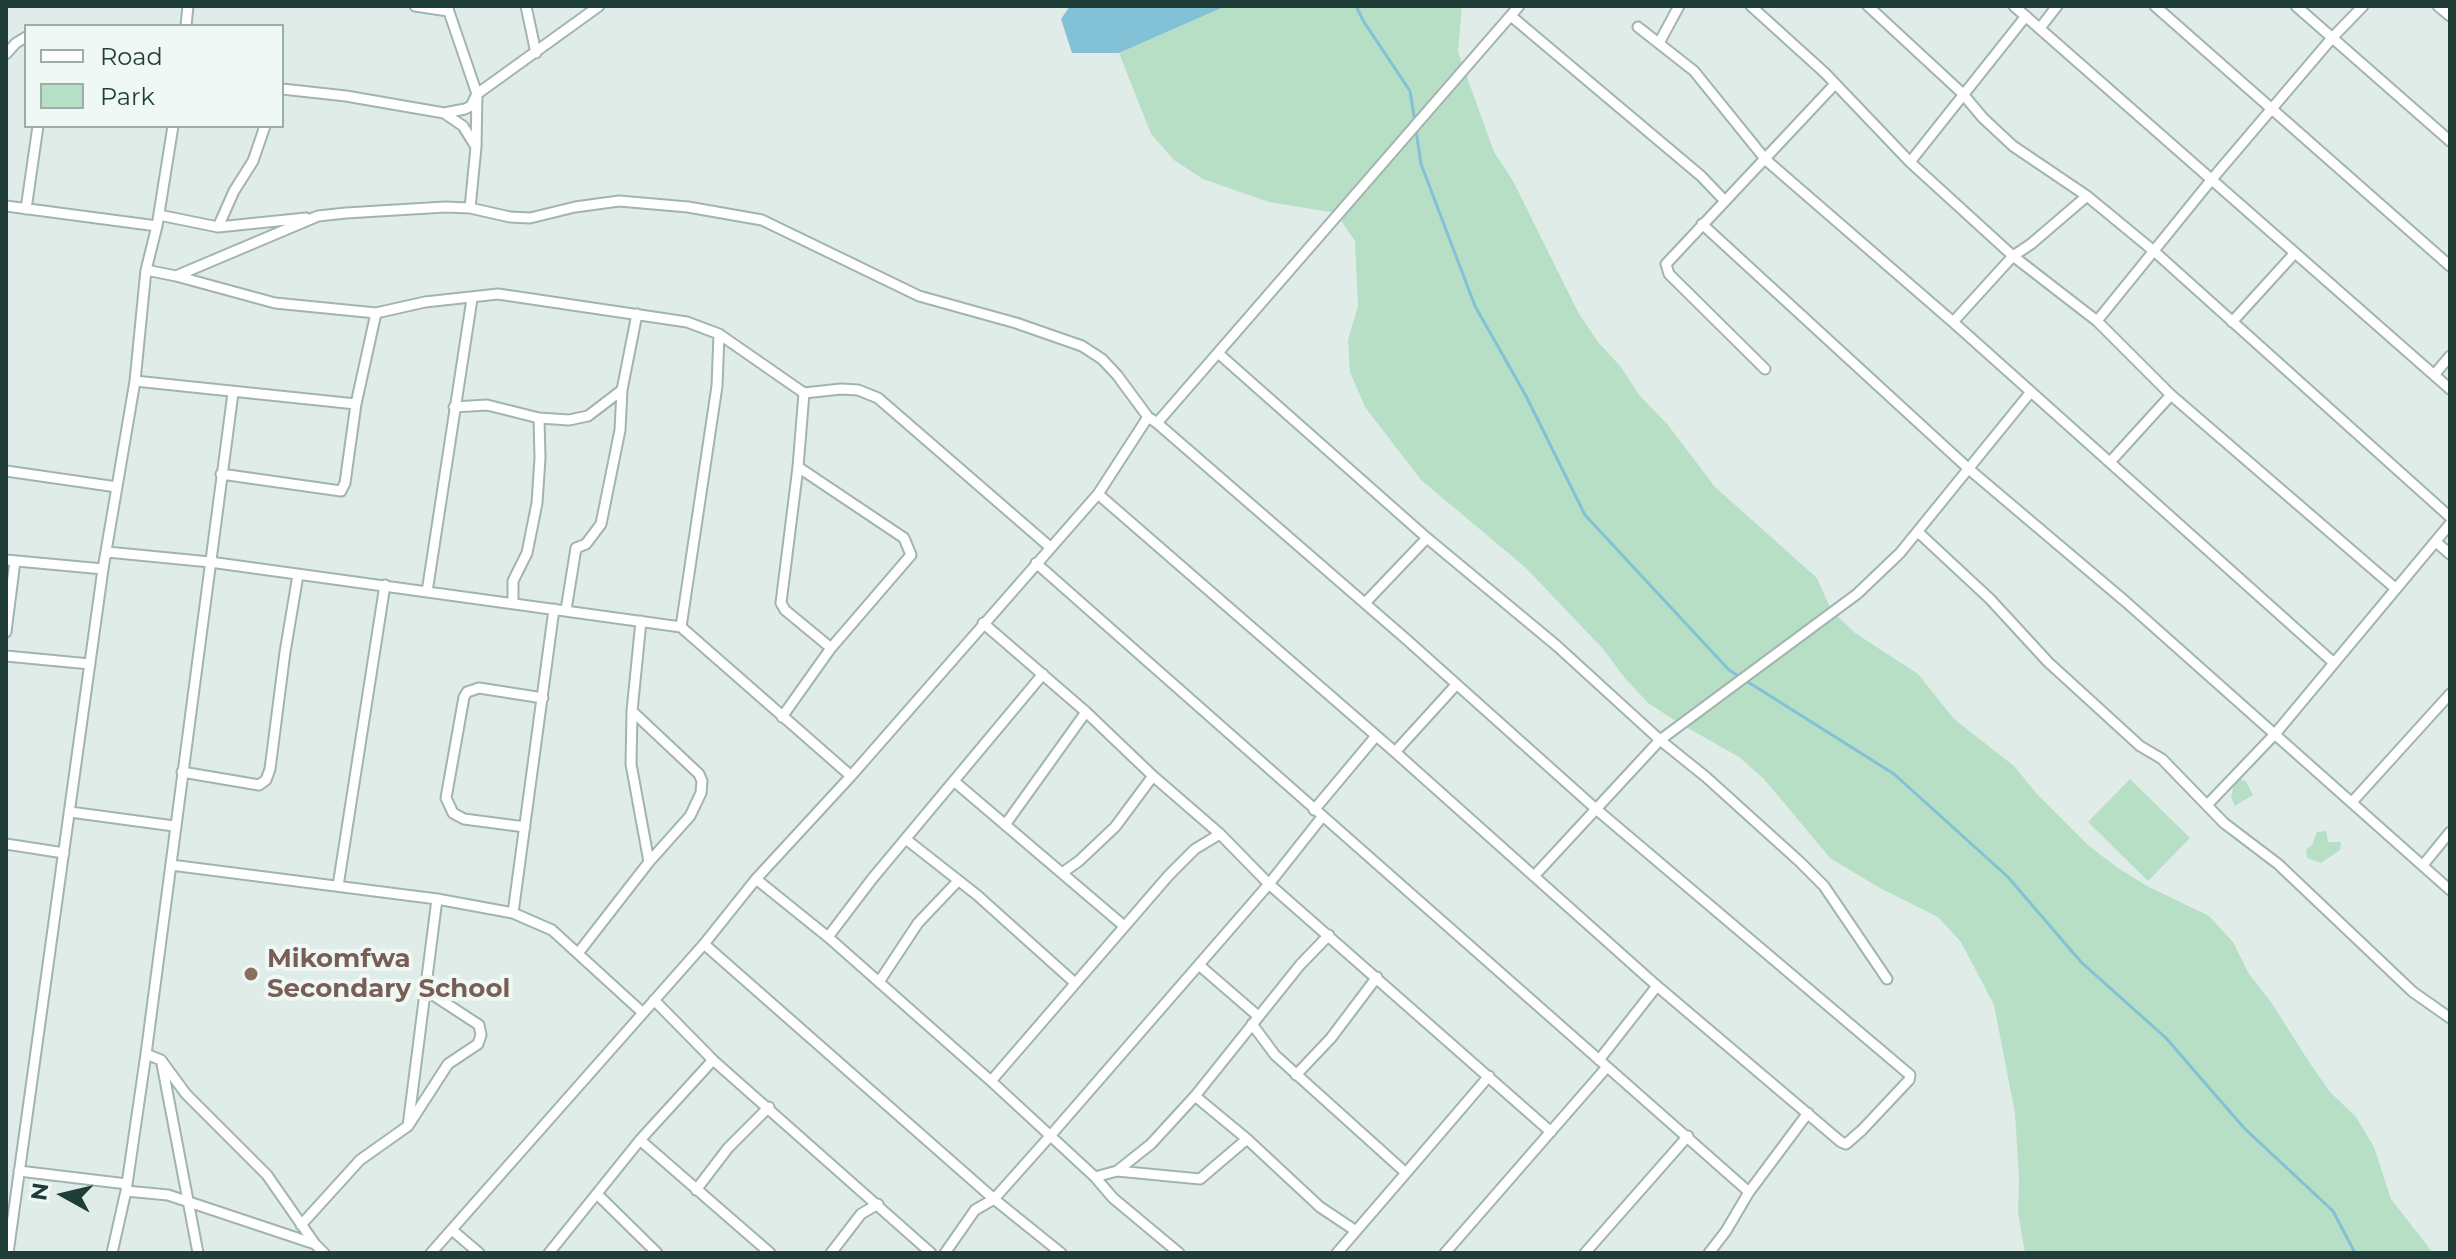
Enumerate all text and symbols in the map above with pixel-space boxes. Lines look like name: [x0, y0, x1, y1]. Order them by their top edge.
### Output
legend: [24, 24, 284, 128]
text: Road: [100, 42, 163, 71]
text: Park: [100, 82, 155, 111]
place label: Mikomfwa Secondary School: [267, 943, 510, 1004]
marker: Mikomfwa Secondary School: [242, 965, 260, 983]
north arrow: [24, 1155, 104, 1235]
text: N: [25, 1181, 54, 1202]

